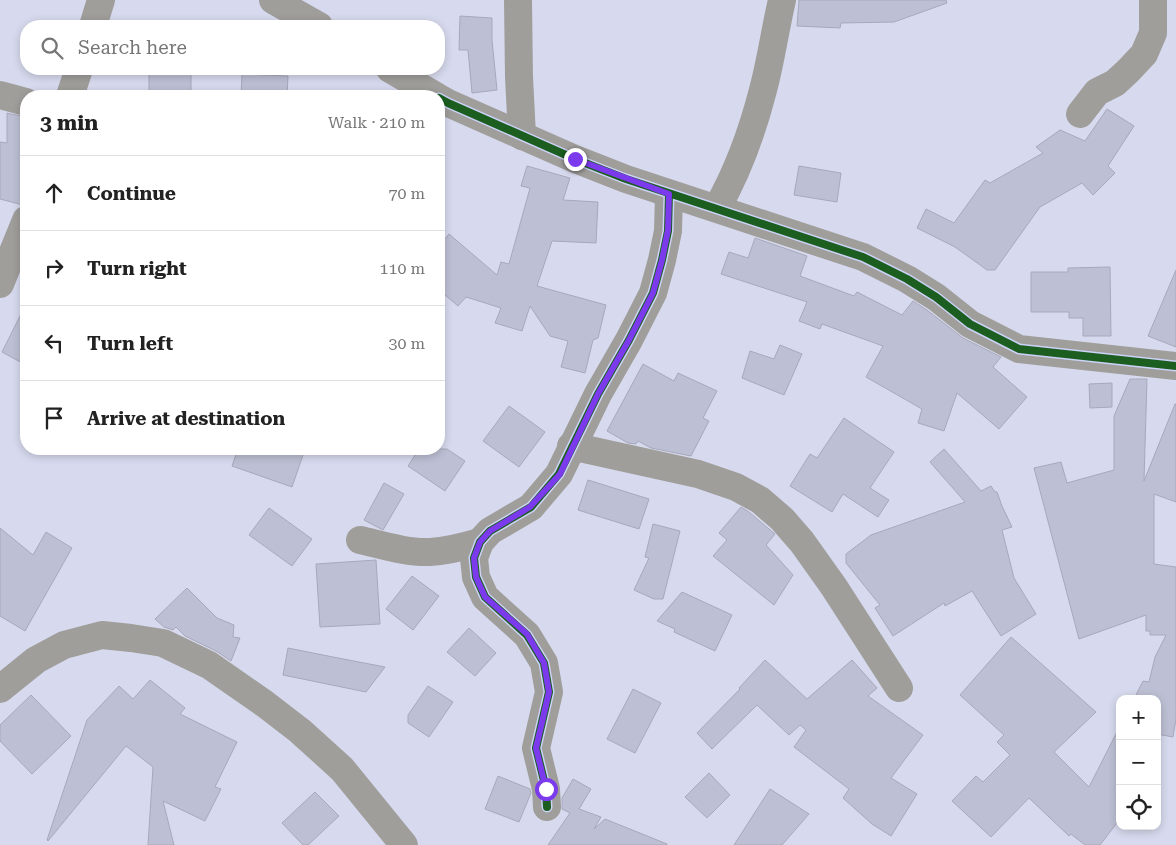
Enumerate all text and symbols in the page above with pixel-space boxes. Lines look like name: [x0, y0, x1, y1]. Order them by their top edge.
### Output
search box: [20, 20, 445, 75]
icon: search: [38, 34, 66, 62]
text: Search here: [78, 36, 187, 59]
text: 3 min: [40, 111, 98, 135]
text: Walk · 210 m: [328, 113, 425, 132]
route end: [564, 148, 587, 171]
icon: ahead: [40, 179, 68, 207]
text: Continue: [87, 182, 176, 205]
text: 70 m: [388, 184, 425, 203]
icon: right: [40, 254, 68, 282]
text: Turn right: [87, 257, 187, 280]
text: 110 m: [379, 259, 425, 278]
icon: left: [40, 329, 68, 357]
text: Turn left: [87, 332, 173, 355]
text: 30 m: [388, 334, 425, 353]
icon: arrive: [40, 404, 68, 432]
text: Arrive at destination: [87, 407, 285, 430]
map controls: [1116, 695, 1161, 830]
button: +: [1116, 695, 1161, 740]
button: −: [1116, 740, 1161, 785]
route start: [535, 778, 558, 801]
button: locate: [1116, 785, 1161, 830]

